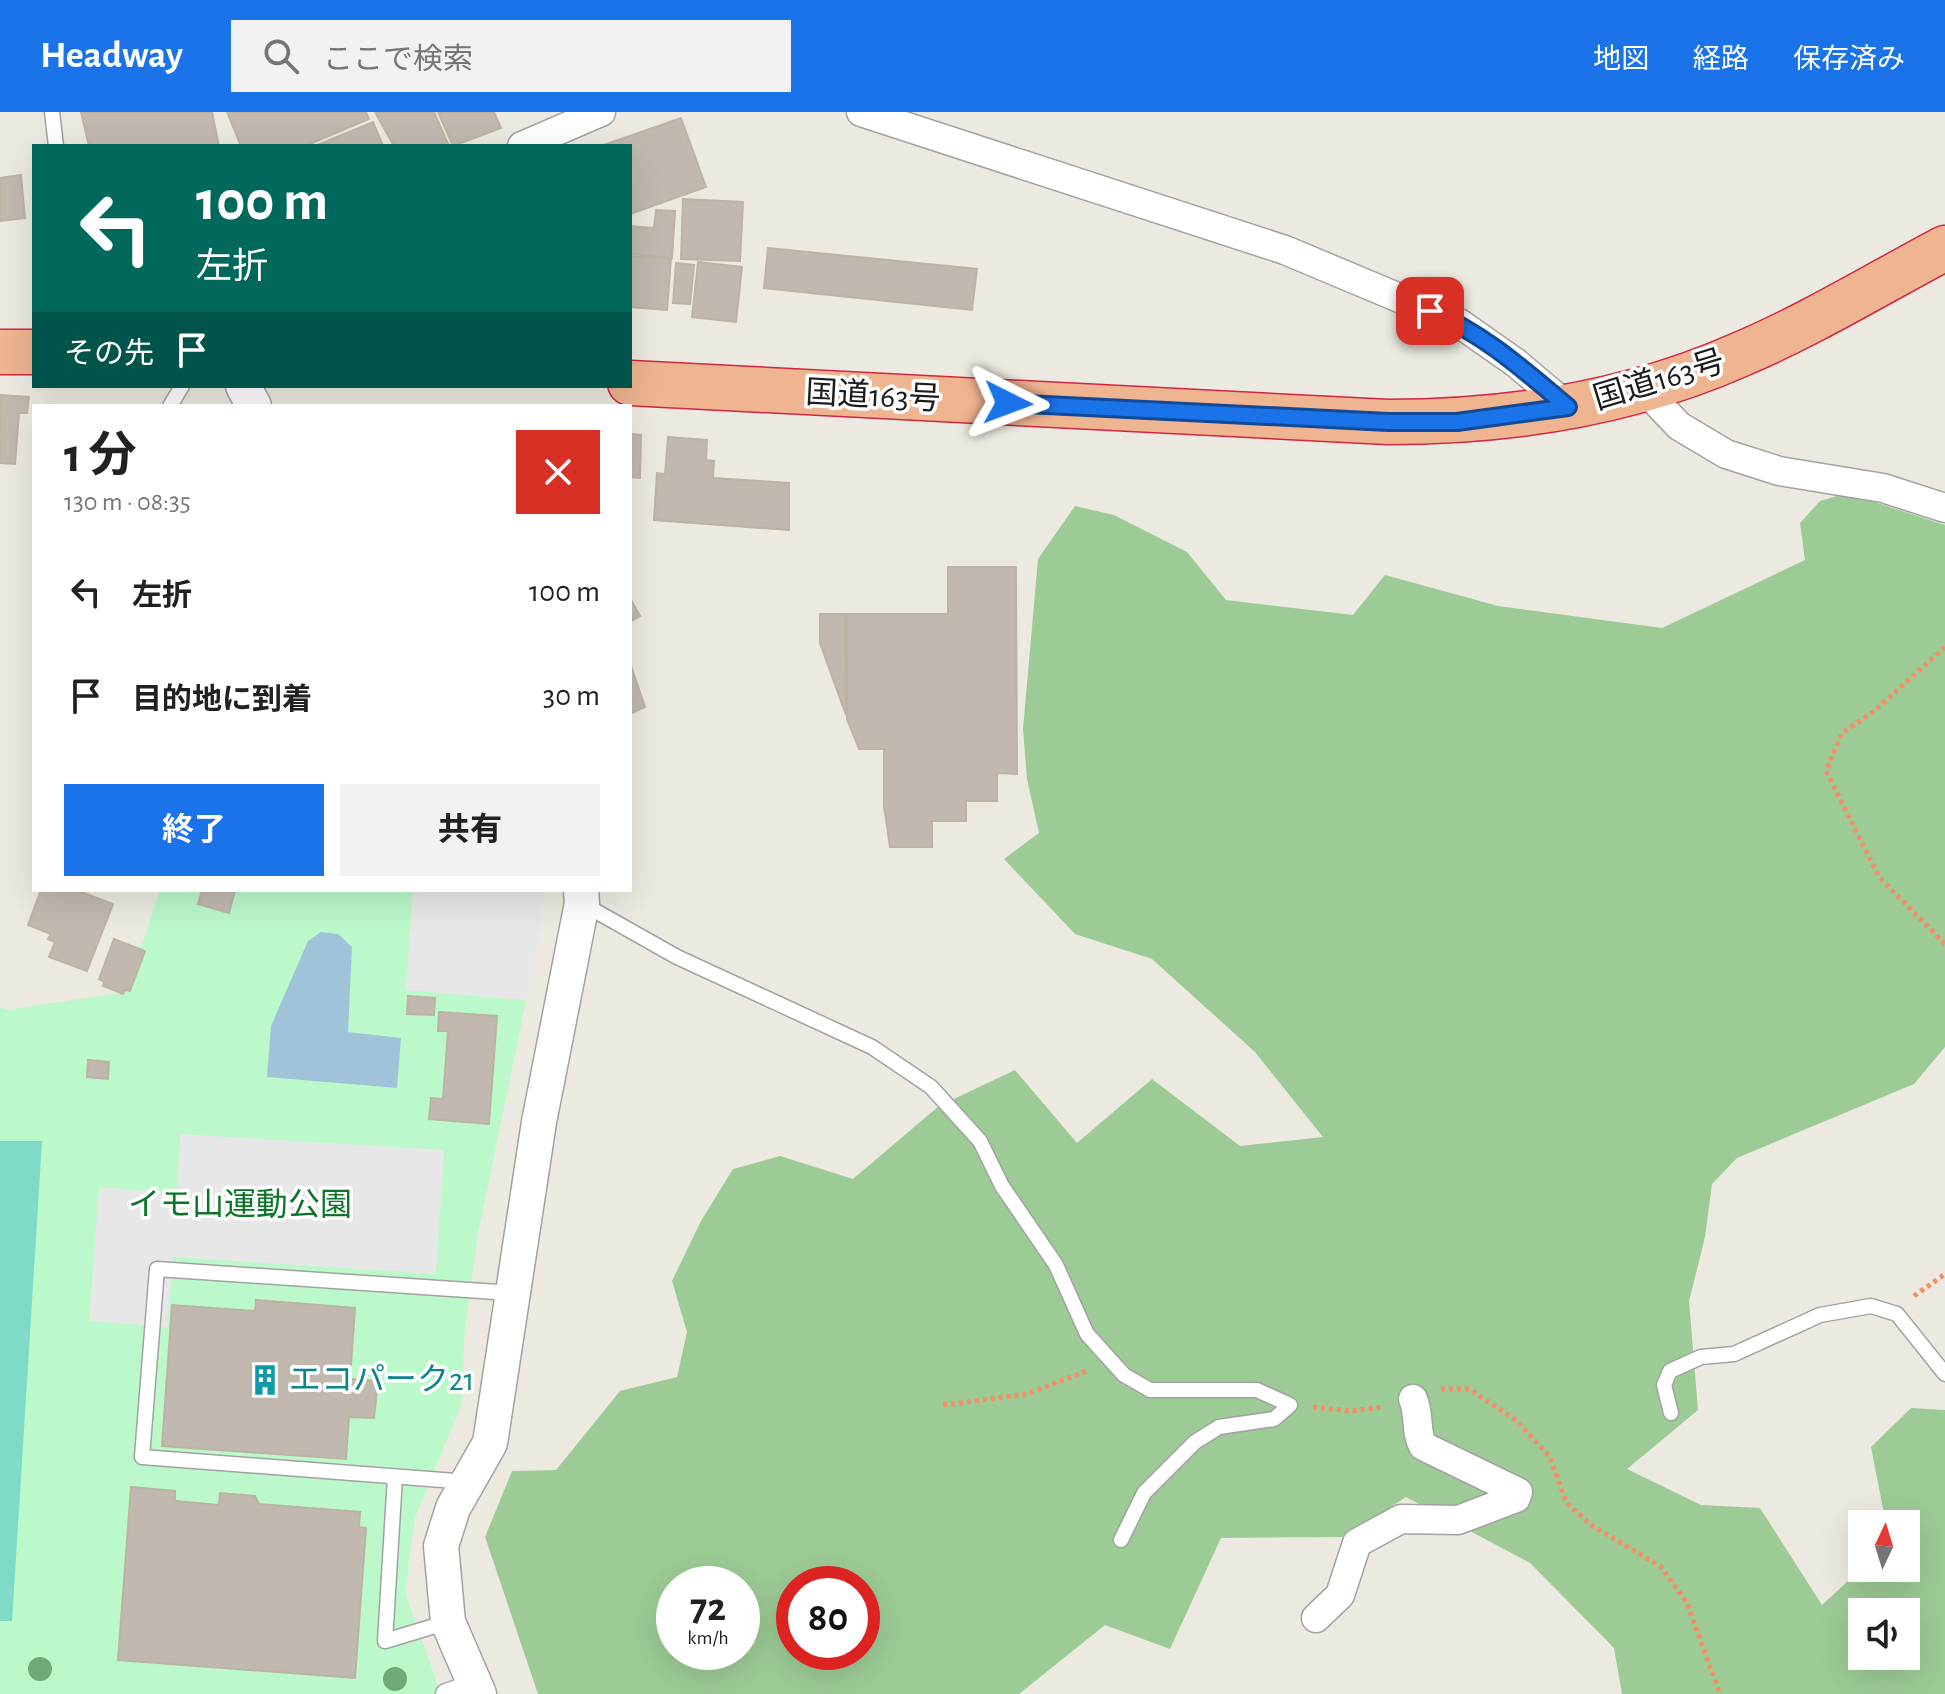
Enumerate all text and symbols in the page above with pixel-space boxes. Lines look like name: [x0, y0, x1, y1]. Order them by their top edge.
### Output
search box: [231, 20, 791, 92]
icon: search: [259, 34, 303, 78]
text: Headway: [40, 37, 183, 75]
text: ここで検索: [323, 45, 473, 75]
text: 地図: [1593, 46, 1649, 74]
text: 経路: [1693, 46, 1749, 74]
text: 保存済み: [1793, 46, 1905, 74]
text: 100 m: [196, 174, 328, 230]
icon: left: [64, 176, 168, 280]
text: 左折: [196, 249, 268, 285]
pin: [1396, 277, 1464, 345]
icon: arrive: [1408, 289, 1452, 333]
icon: arrive: [170, 328, 214, 372]
text: その先: [64, 339, 154, 369]
street label: 国道163号: [1589, 343, 1728, 415]
position arrow: [966, 361, 1050, 445]
street label: 国道163号: [805, 374, 941, 416]
button: close: [516, 430, 600, 514]
text: 1 分: [64, 433, 137, 481]
text: 130 m · 08:35: [64, 489, 191, 515]
icon: left: [64, 570, 108, 614]
text: 100 m: [529, 577, 600, 607]
text: 左折: [132, 581, 192, 611]
icon: arrive: [64, 674, 108, 718]
text: 30 m: [543, 681, 600, 711]
text: 目的地に到着: [132, 685, 312, 715]
button: 終了: [64, 784, 324, 876]
button: 共有: [340, 784, 600, 876]
park label: イモ山運動公園: [128, 1188, 352, 1221]
building icon: エコパーク21: [248, 1363, 282, 1397]
place label: エコパーク21: [289, 1364, 475, 1396]
north arrow: [1848, 1510, 1920, 1582]
map controls: [1848, 1510, 1920, 1670]
speed limit sign: 80: [776, 1566, 880, 1670]
text: 72: [690, 1588, 726, 1628]
button: sound: [1848, 1598, 1920, 1670]
text: km/h: [687, 1628, 729, 1648]

